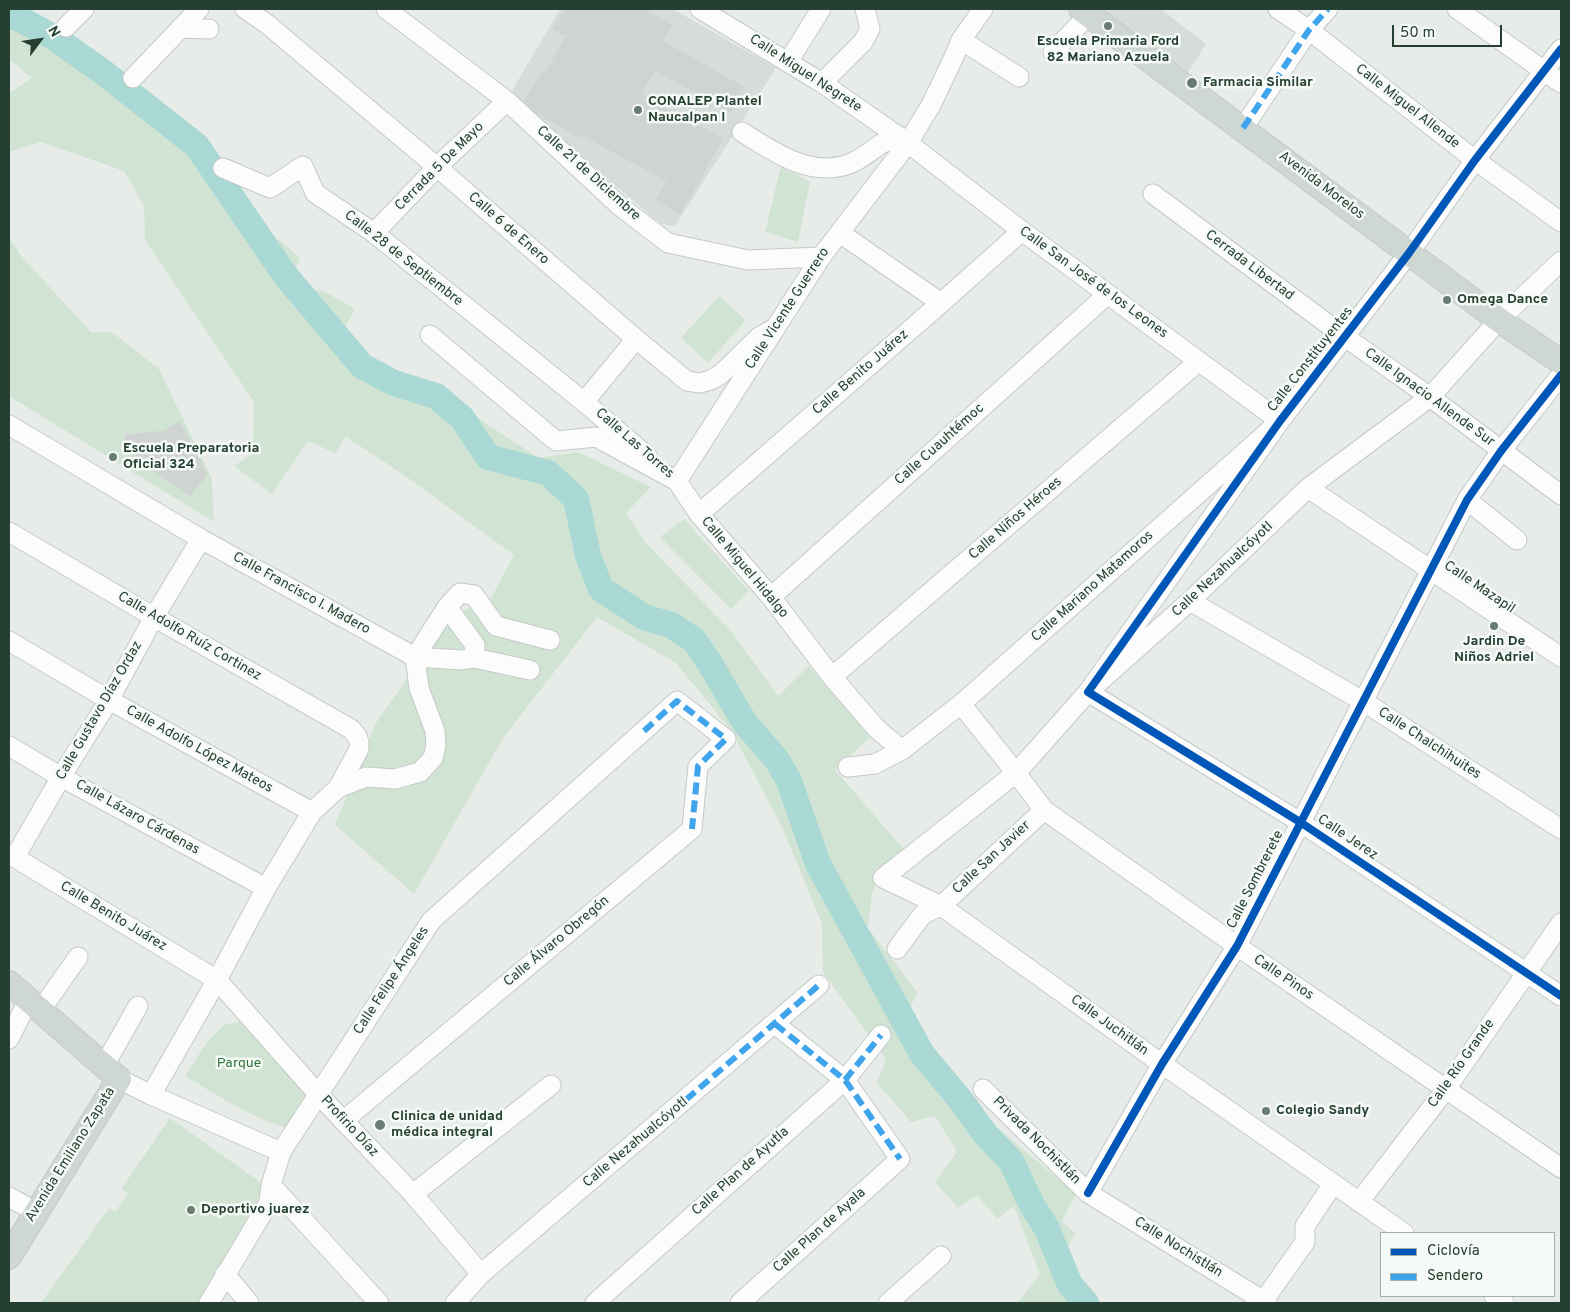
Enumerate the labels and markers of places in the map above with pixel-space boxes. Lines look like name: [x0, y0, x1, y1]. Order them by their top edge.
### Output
marker: Escuela Primaria Ford 82 Mariano Azuela: [1102, 20, 1114, 32]
place label: Escuela Primaria Ford 82 Mariano Azuela: [1037, 34, 1179, 66]
place label: Farmacia Similar: [1203, 75, 1313, 91]
marker: Farmacia Similar: [1185, 76, 1199, 90]
place label: CONALEP Plantel Naucalpan I: [648, 94, 762, 126]
marker: CONALEP Plantel Naucalpan I: [632, 104, 644, 116]
place label: Omega Dance: [1457, 292, 1548, 308]
marker: Omega Dance: [1441, 294, 1453, 306]
place label: Escuela Preparatoria Oficial 324: [123, 441, 259, 474]
marker: Escuela Preparatoria Oficial 324: [107, 451, 119, 463]
marker: Jardin De Niños Adriel: [1488, 620, 1500, 632]
place label: Jardin De Niños Adriel: [1454, 634, 1534, 666]
place label: Colegio Sandy: [1276, 1103, 1369, 1119]
marker: Colegio Sandy: [1260, 1105, 1272, 1117]
place label: Clinica de unidad médica integral: [391, 1109, 503, 1142]
marker: Clinica de unidad médica integral: [373, 1118, 387, 1132]
place label: Deportivo juarez: [201, 1202, 310, 1218]
marker: Deportivo juarez: [185, 1204, 197, 1216]

